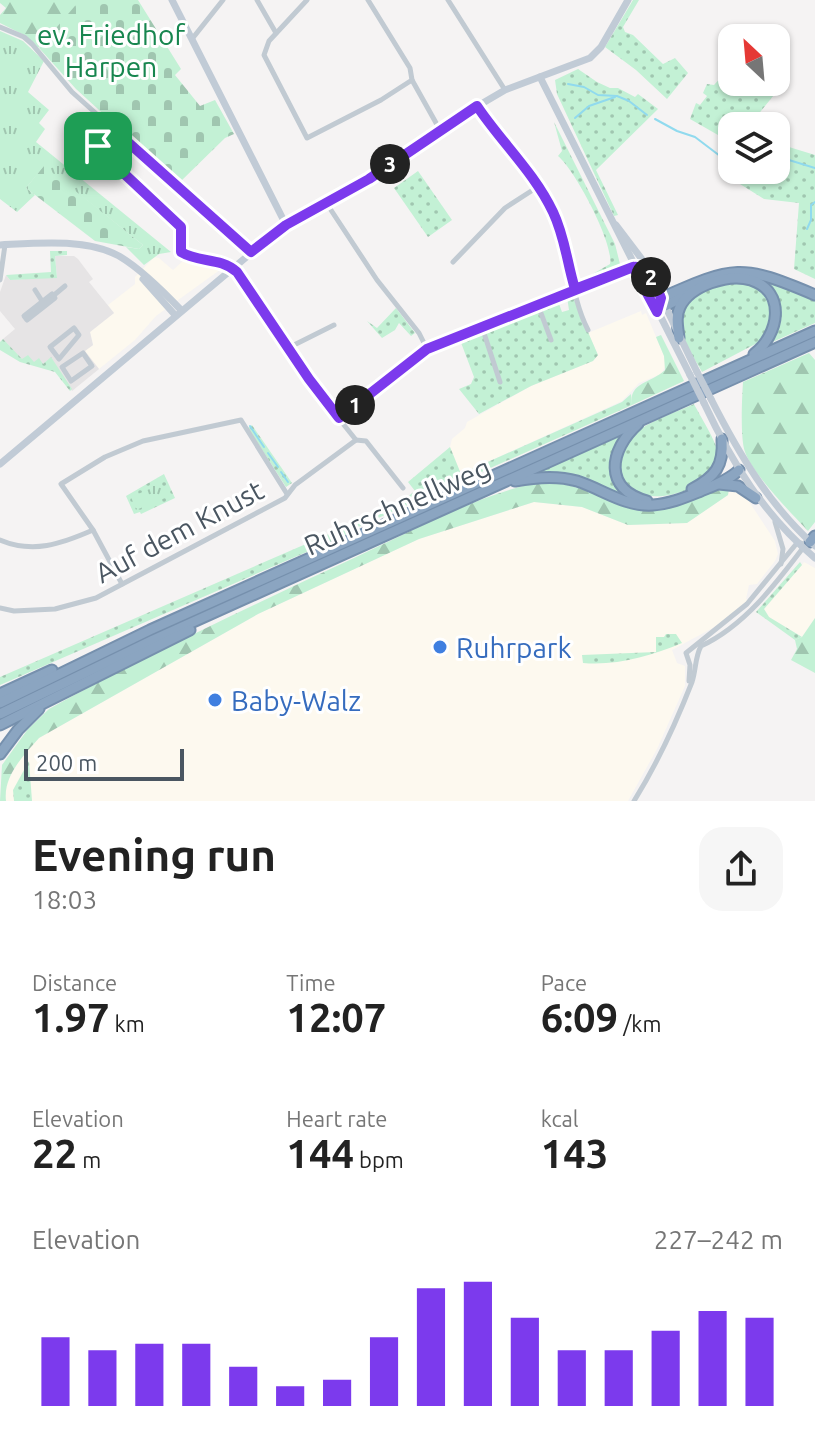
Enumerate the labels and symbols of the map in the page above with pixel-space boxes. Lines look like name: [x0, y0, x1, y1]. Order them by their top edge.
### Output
park label: ev. Friedhof Harpen: [37, 19, 185, 82]
north arrow: [718, 24, 790, 96]
pin: [64, 112, 132, 180]
pin: 3: [370, 144, 410, 184]
pin: 2: [631, 257, 671, 297]
pin: 1: [335, 385, 375, 425]
street label: Ruhrschnellweg: [299, 451, 495, 561]
street label: Auf dem Knust: [90, 474, 268, 588]
place label: Ruhrpark: [456, 632, 572, 663]
marker: Ruhrpark: [431, 638, 449, 656]
place label: Baby-Walz: [231, 685, 361, 716]
marker: Baby-Walz: [206, 691, 224, 709]
scale bar: [24, 745, 184, 781]

